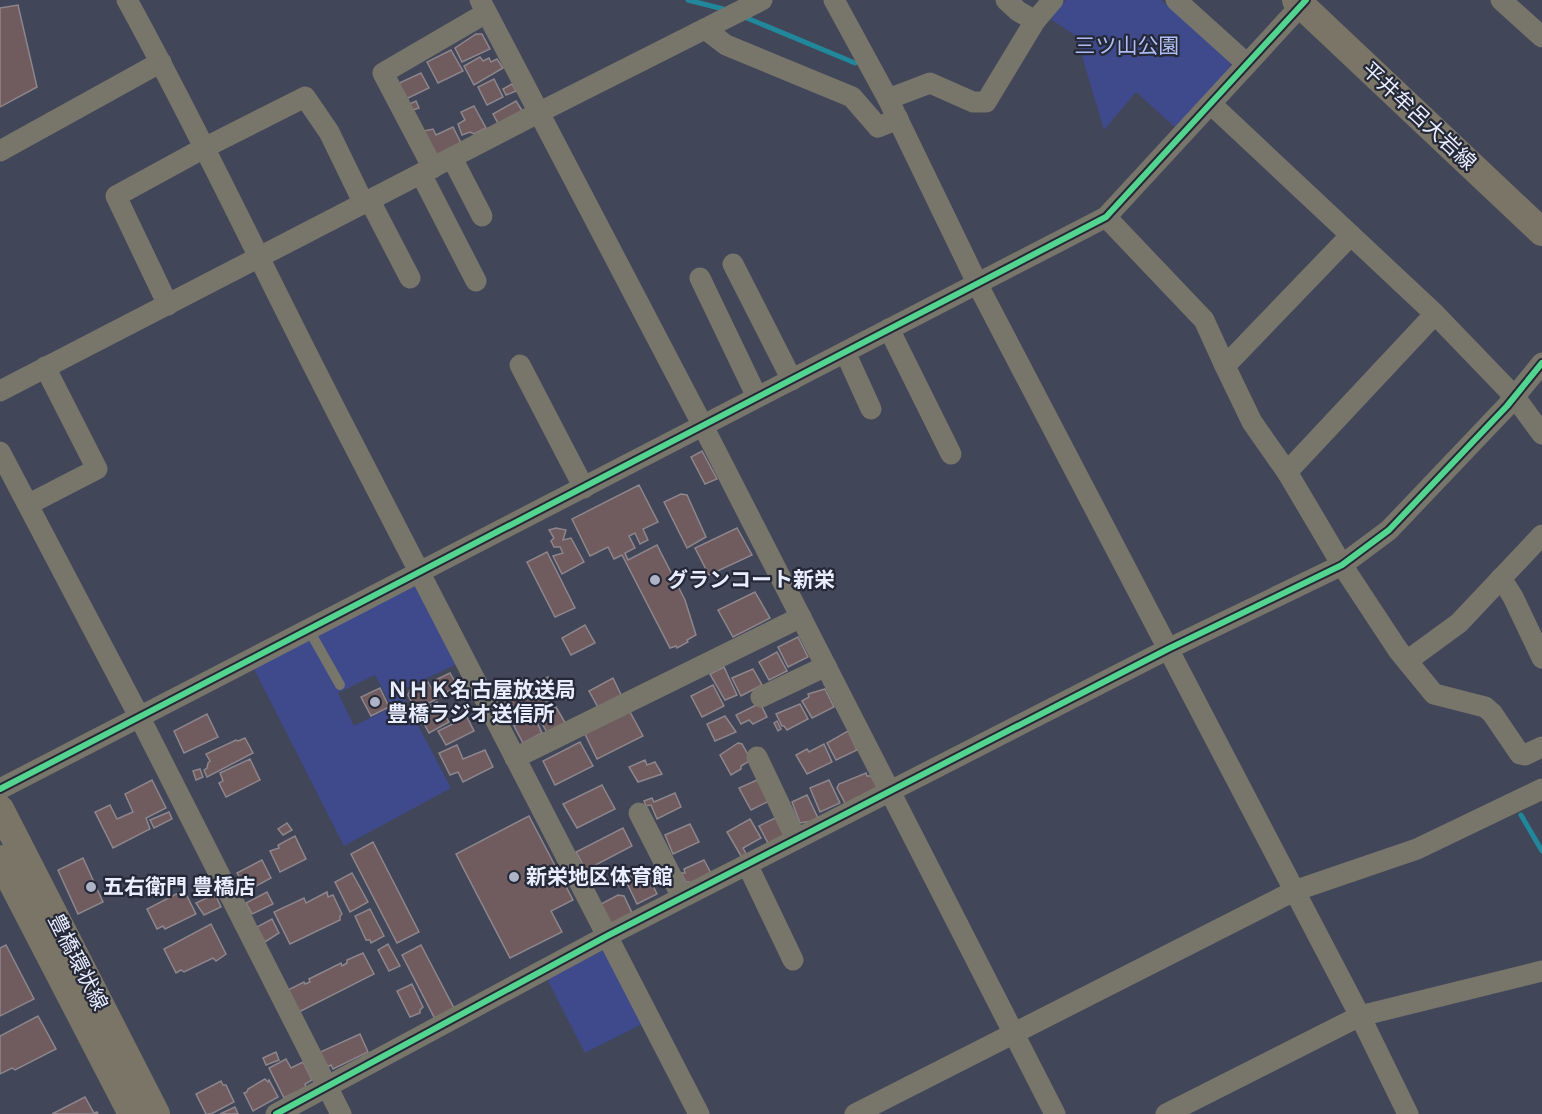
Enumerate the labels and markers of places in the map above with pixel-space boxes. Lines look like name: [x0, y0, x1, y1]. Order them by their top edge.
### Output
place label: グランコート新栄: [667, 568, 835, 595]
marker: グランコート新栄: [648, 573, 662, 587]
place label: ＮＨＫ名古屋放送局 豊橋ラジオ送信所: [387, 678, 576, 729]
marker: ＮＨＫ名古屋放送局 豊橋ラジオ送信所: [368, 695, 382, 709]
place label: 新栄地区体育館: [526, 865, 673, 892]
marker: 新栄地区体育館: [507, 870, 521, 884]
place label: 五右衛門 豊橋店: [103, 875, 255, 902]
marker: 五右衛門 豊橋店: [84, 880, 98, 894]

